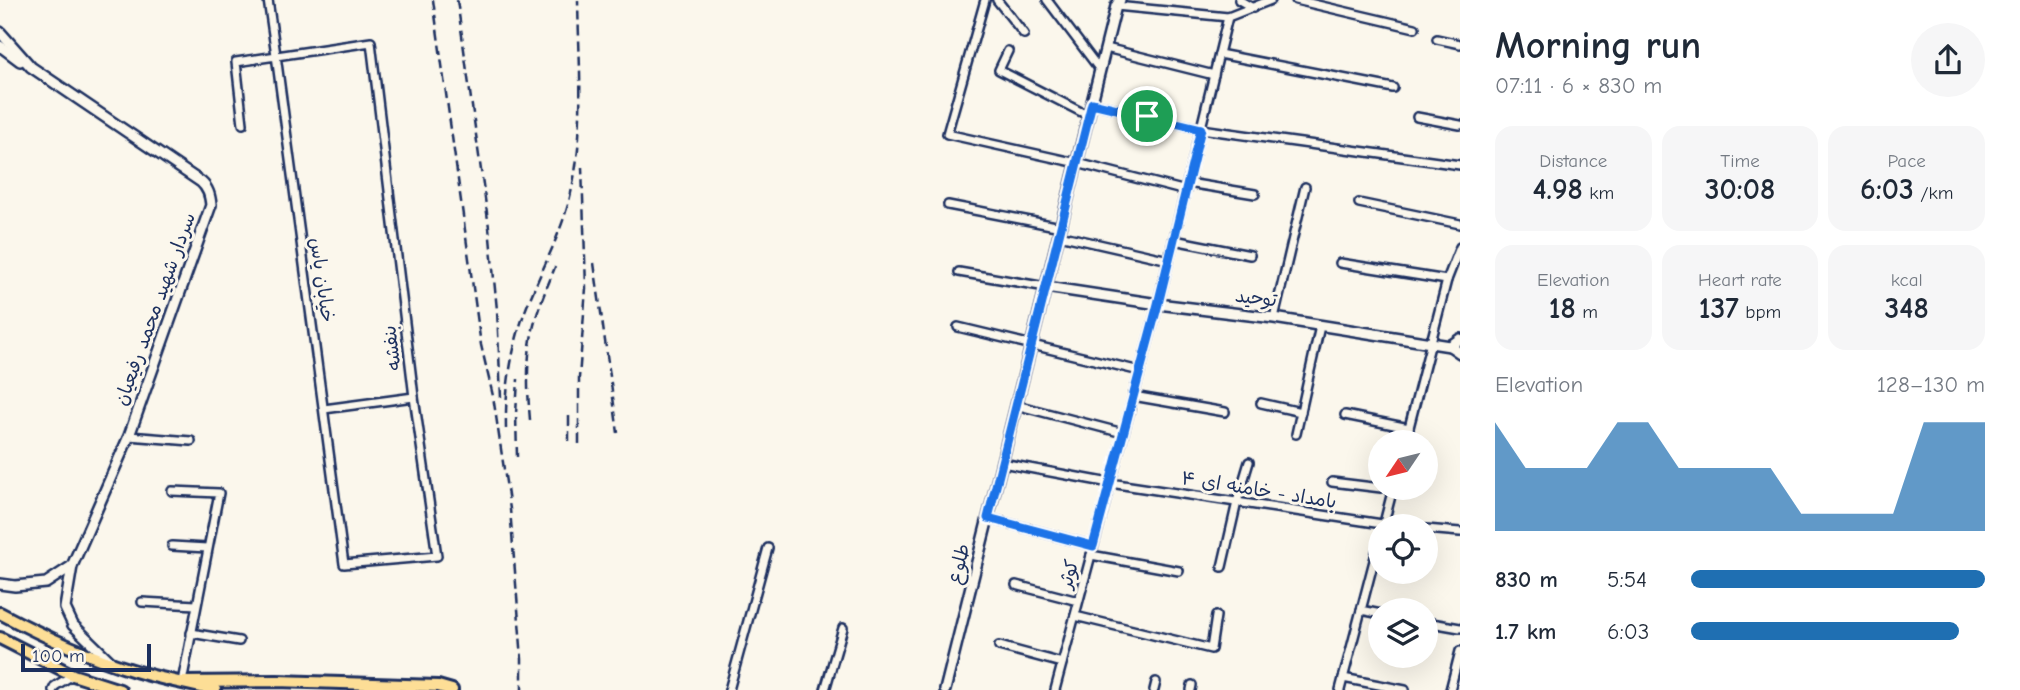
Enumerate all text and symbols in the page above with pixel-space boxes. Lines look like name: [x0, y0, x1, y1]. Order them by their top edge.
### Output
button: share: [1911, 23, 1985, 97]
text: Morning run: [1495, 24, 1701, 68]
text: 07:11 · 6 × 830 m: [1495, 72, 1662, 99]
pin: [1117, 86, 1177, 146]
icon: arrive: [1128, 97, 1166, 135]
text: Distance: [1539, 150, 1607, 172]
text: Time: [1720, 150, 1760, 172]
text: Pace: [1888, 150, 1926, 172]
text: 4.98: [1532, 172, 1583, 207]
text: 30:08: [1705, 172, 1775, 207]
text: 6:03: [1860, 172, 1914, 207]
text: km: [1583, 182, 1614, 204]
text: /km: [1914, 182, 1953, 204]
street label: سردار شهید محمد رفیعیان: [110, 210, 200, 408]
street label: خیابان یاس: [305, 236, 339, 324]
text: Elevation: [1537, 269, 1610, 291]
text: Heart rate: [1698, 269, 1782, 291]
text: kcal: [1891, 269, 1923, 291]
street label: توحید: [1234, 285, 1279, 312]
text: 18: [1549, 291, 1576, 326]
text: 137: [1699, 291, 1739, 326]
text: 348: [1885, 291, 1929, 326]
text: m: [1576, 301, 1598, 323]
text: bpm: [1739, 301, 1781, 323]
street label: بنفشه: [378, 324, 406, 372]
text: Elevation: [1495, 371, 1583, 398]
text: 128–130 m: [1877, 371, 1985, 398]
north arrow: [1368, 430, 1438, 500]
map controls: [1368, 430, 1438, 668]
street label: بامداد - خامنه ای ۴: [1180, 467, 1338, 513]
button: locate: [1368, 514, 1438, 584]
street label: طلوع: [943, 542, 977, 587]
street label: کوثر: [1054, 557, 1083, 593]
text: 830 m: [1495, 566, 1558, 593]
text: 5:54: [1607, 566, 1647, 593]
button: layers: [1368, 598, 1438, 668]
text: 1.7 km: [1495, 618, 1556, 645]
text: 6:03: [1607, 618, 1649, 645]
scale bar: [21, 641, 150, 673]
text: 100 m: [32, 645, 85, 667]

